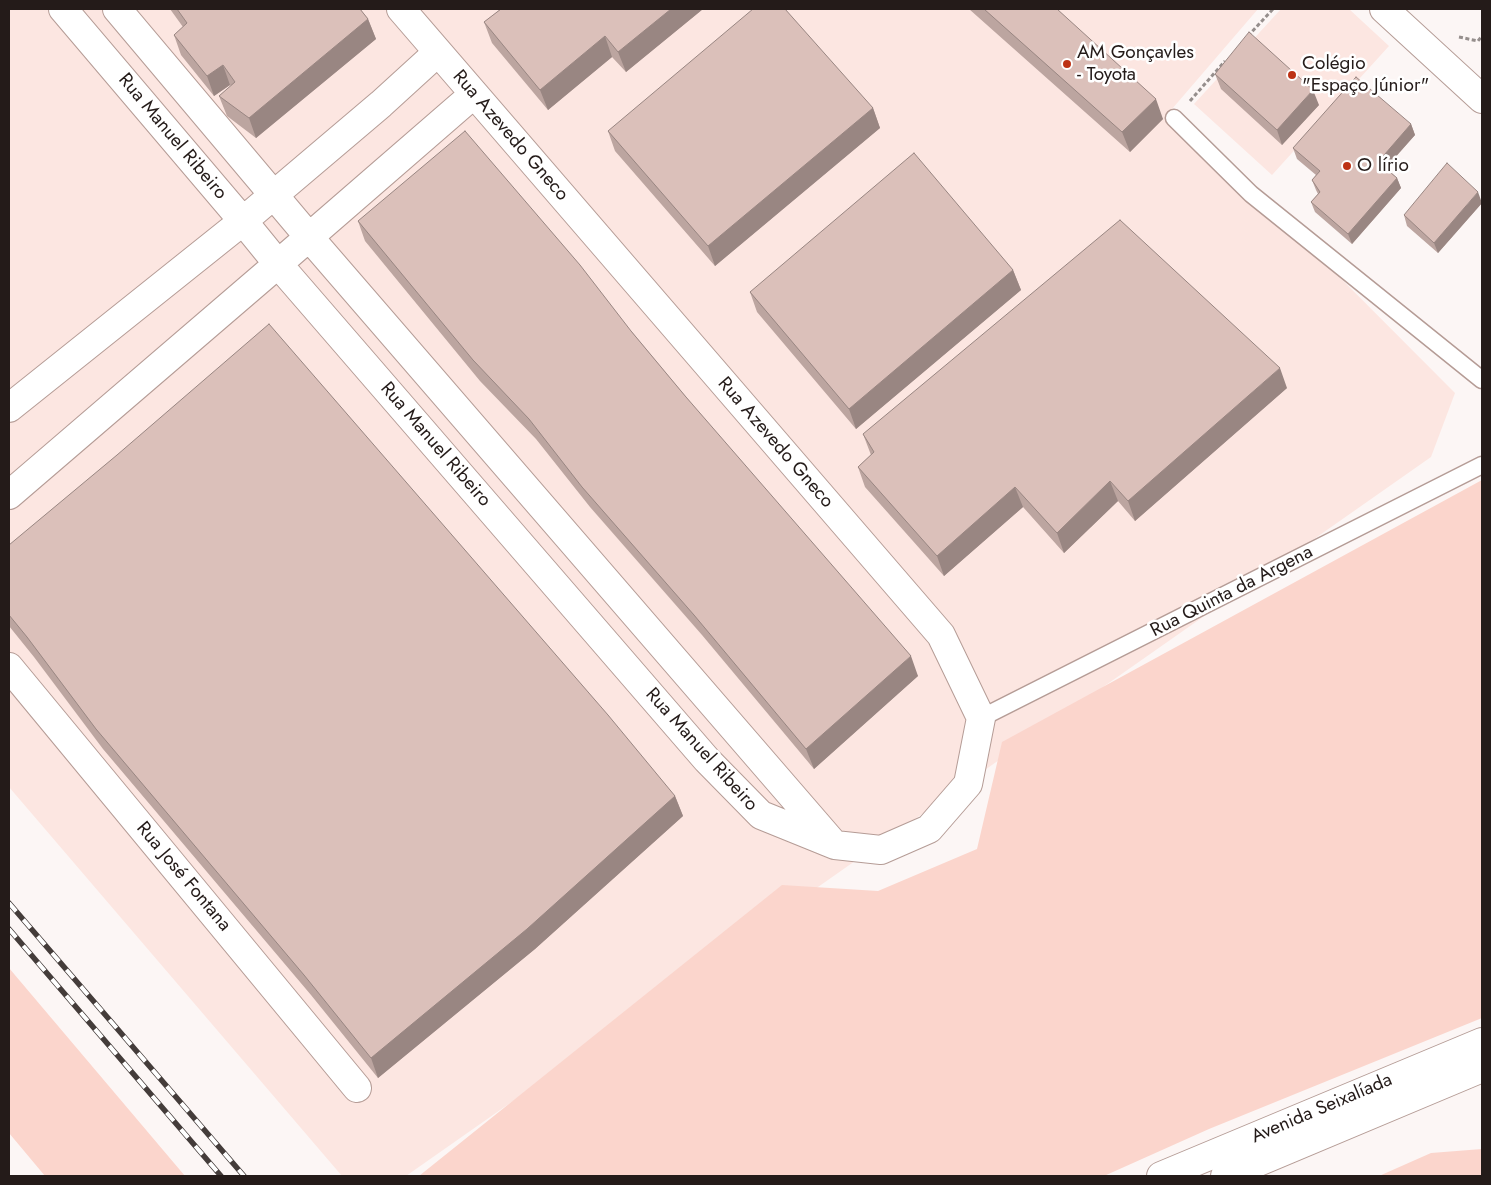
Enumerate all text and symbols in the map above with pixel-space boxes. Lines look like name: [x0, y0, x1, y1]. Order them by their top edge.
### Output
place label: AM Gonçavles - Toyota: [1077, 42, 1194, 86]
place label: Colégio "Espaço Júnior": [1302, 53, 1429, 97]
marker: AM Gonçavles - Toyota: [1061, 58, 1073, 70]
street label: Rua Azevedo Gneco: [447, 66, 573, 206]
street label: Rua Manuel Ribeiro: [113, 69, 231, 205]
marker: Colégio "Espaço Júnior": [1286, 69, 1298, 81]
place label: O lírio: [1357, 155, 1409, 177]
marker: O lírio: [1341, 160, 1353, 172]
street label: Rua Azevedo Gneco: [712, 373, 838, 513]
street label: Rua Manuel Ribeiro: [375, 378, 495, 512]
street label: Rua Quinta da Argena: [1147, 541, 1317, 643]
street label: Rua Manuel Ribeiro: [640, 684, 762, 816]
street label: Rua José Fontana: [131, 818, 235, 936]
street label: Avenida Seixalíada: [1248, 1069, 1396, 1149]

